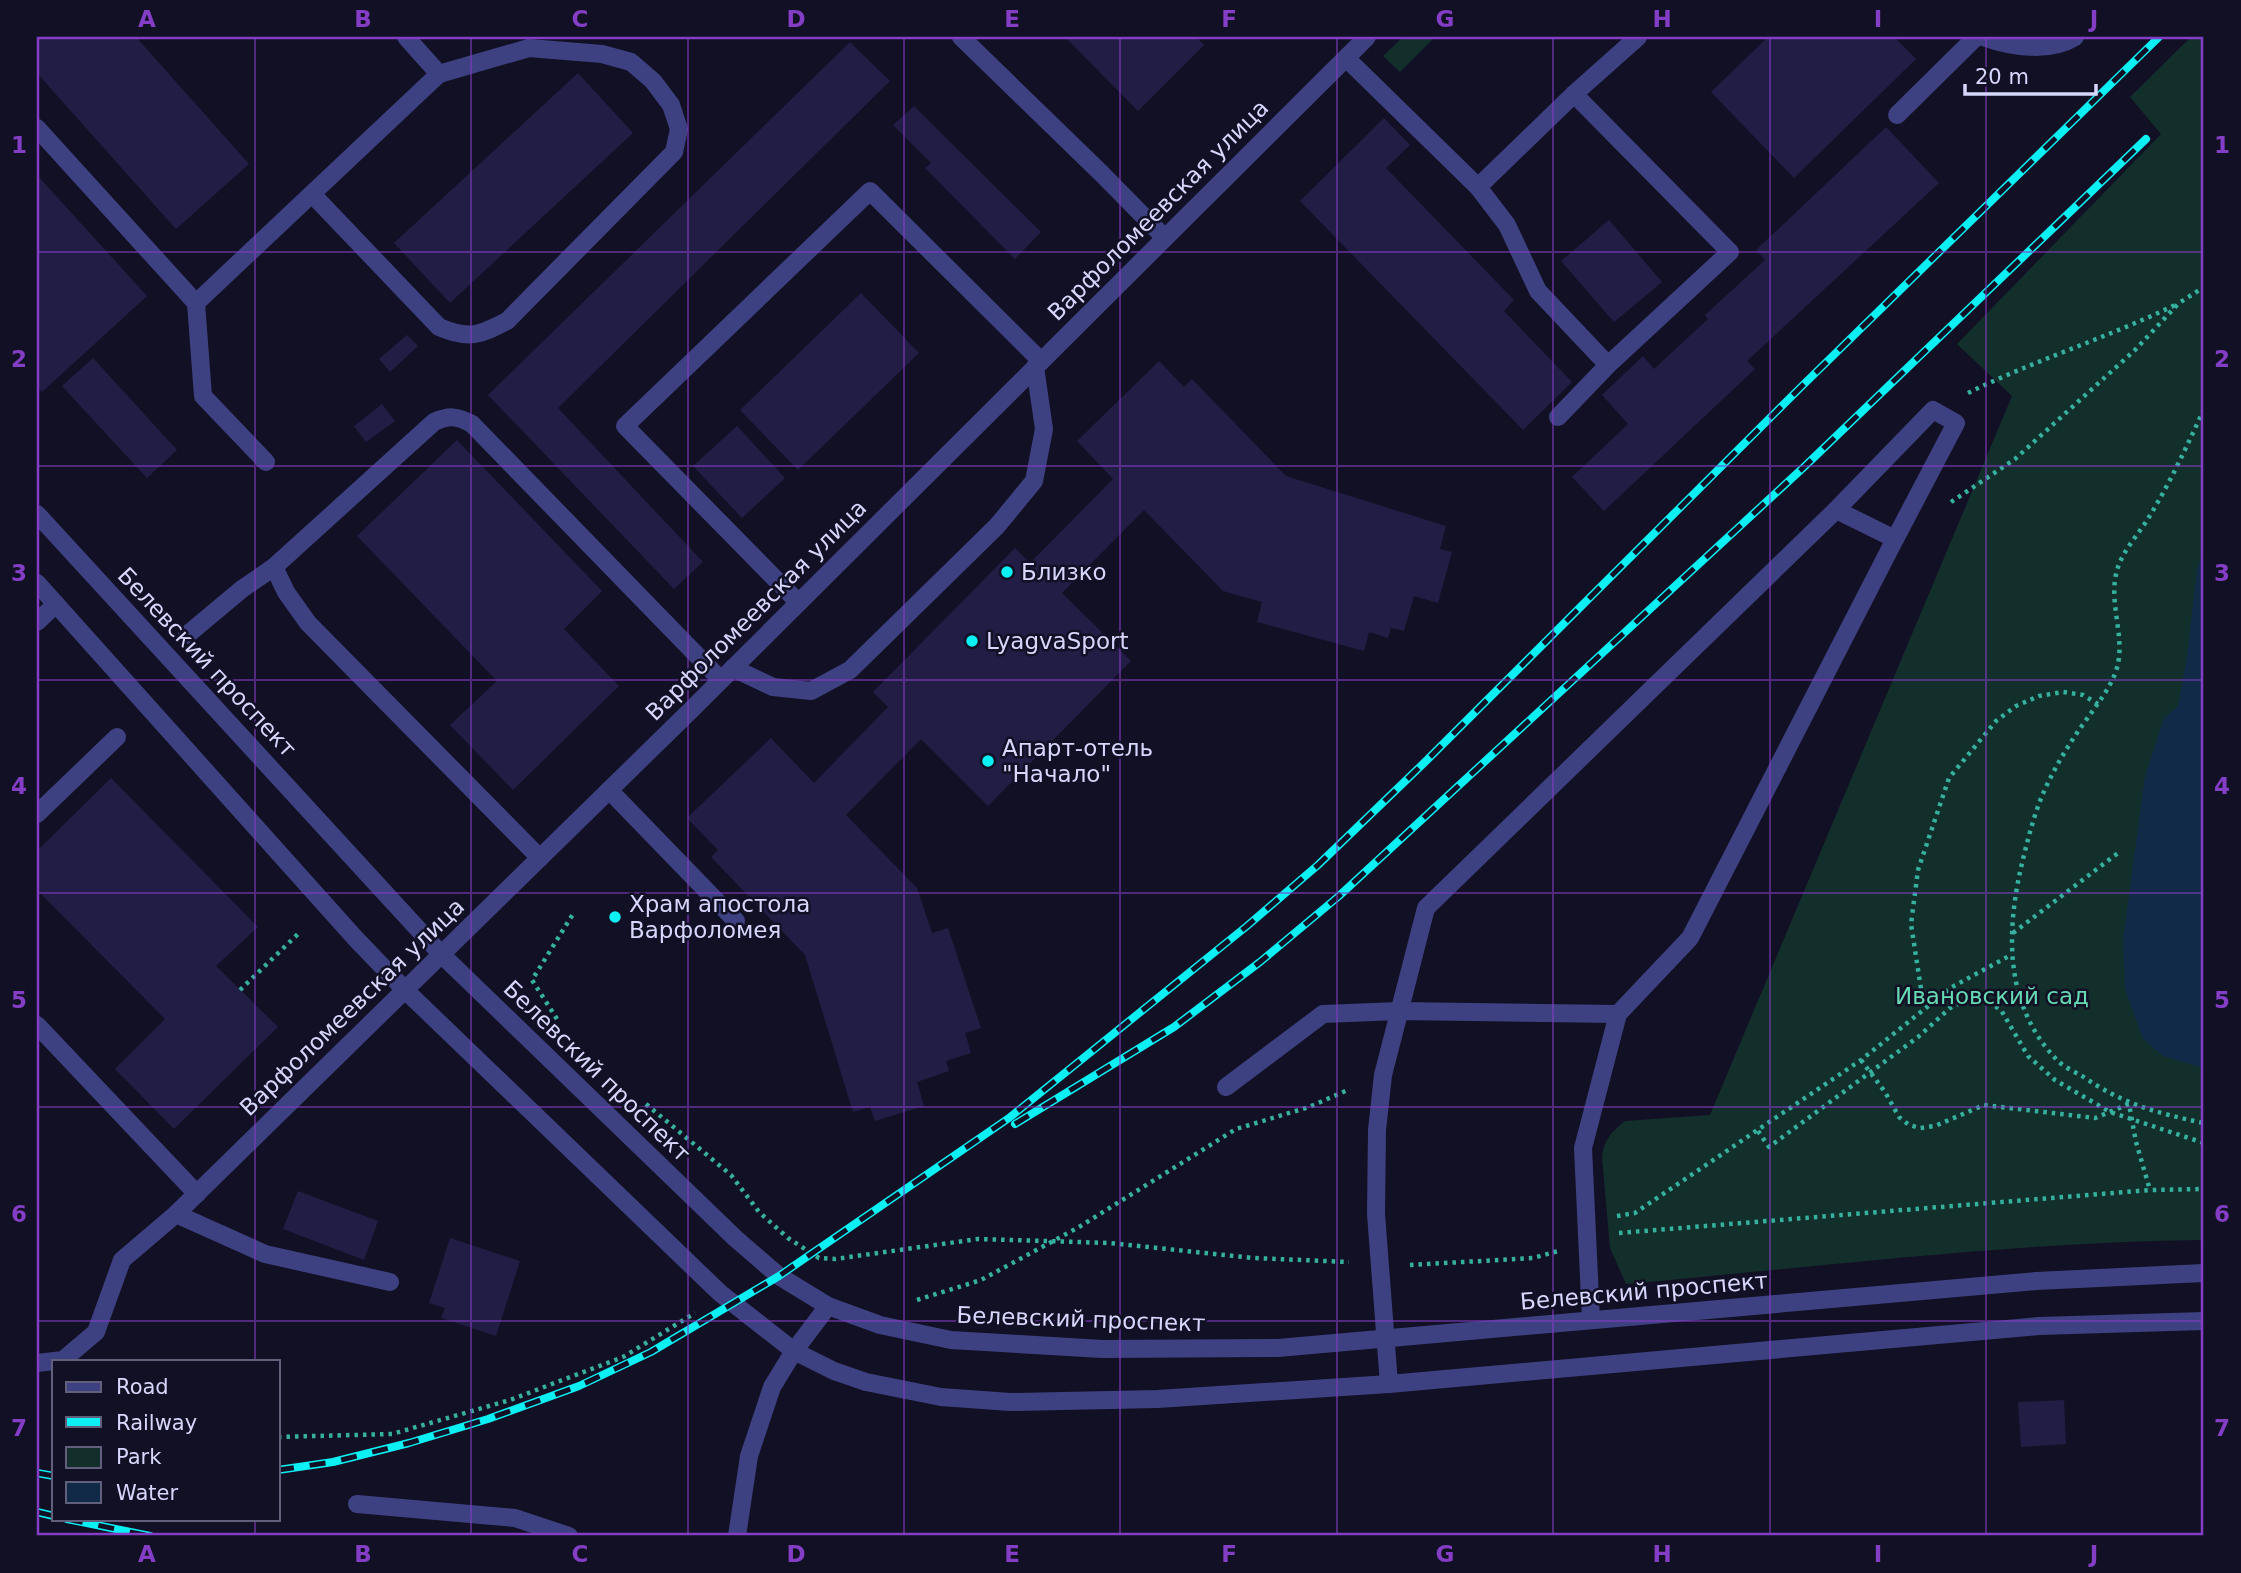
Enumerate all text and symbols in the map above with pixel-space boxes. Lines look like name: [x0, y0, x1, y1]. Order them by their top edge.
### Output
text: A: [138, 6, 156, 32]
text: B: [354, 6, 372, 32]
text: C: [572, 6, 588, 32]
text: D: [786, 6, 806, 32]
text: E: [1004, 6, 1020, 32]
text: F: [1221, 6, 1237, 32]
text: G: [1436, 6, 1454, 32]
text: H: [1652, 6, 1672, 32]
text: I: [1874, 6, 1882, 32]
text: J: [2088, 6, 2098, 32]
scale bar: [1965, 52, 2096, 96]
text: 20 m: [1975, 65, 2029, 89]
street label: Варфоломеевская улица: [1042, 94, 1274, 326]
text: 1: [11, 132, 27, 158]
text: 1: [2214, 132, 2230, 158]
text: 2: [11, 346, 27, 372]
text: 2: [2214, 346, 2230, 372]
street label: Варфоломеевская улица: [640, 494, 872, 726]
place label: Близко: [1021, 559, 1107, 585]
text: 3: [11, 560, 27, 586]
text: 3: [2214, 560, 2230, 586]
street label: Белевский проспект: [113, 562, 301, 762]
marker: Близко: [999, 564, 1015, 580]
place label: LyagvaSport: [986, 628, 1128, 654]
marker: LyagvaSport: [964, 633, 980, 649]
place label: Апарт-отель "Начало": [1002, 735, 1153, 787]
marker: Апарт-отель "Начало": [980, 753, 996, 769]
text: 4: [11, 773, 27, 799]
text: 4: [2214, 773, 2230, 799]
place label: Храм апостола Варфоломея: [629, 891, 810, 943]
street label: Варфоломеевская улица: [235, 893, 469, 1121]
marker: Храм апостола Варфоломея: [607, 909, 623, 925]
street label: Белевский проспект: [498, 975, 696, 1167]
park label: Ивановский сад: [1895, 983, 2089, 1009]
text: 5: [11, 987, 27, 1013]
text: 5: [2214, 987, 2230, 1013]
text: 6: [11, 1201, 27, 1227]
text: 6: [2214, 1201, 2230, 1227]
street label: Белевский проспект: [1519, 1267, 1769, 1315]
street label: Белевский проспект: [956, 1302, 1206, 1336]
legend: [52, 1360, 280, 1520]
text: Road: [116, 1375, 169, 1399]
text: Railway: [116, 1411, 197, 1435]
text: 7: [11, 1415, 27, 1441]
text: 7: [2214, 1415, 2230, 1441]
text: Park: [116, 1445, 162, 1469]
text: Water: [116, 1481, 178, 1505]
text: A: [138, 1541, 156, 1567]
text: B: [354, 1541, 372, 1567]
text: C: [572, 1541, 588, 1567]
text: D: [786, 1541, 806, 1567]
text: E: [1004, 1541, 1020, 1567]
text: F: [1221, 1541, 1237, 1567]
text: G: [1436, 1541, 1454, 1567]
text: H: [1652, 1541, 1672, 1567]
text: I: [1874, 1541, 1882, 1567]
text: J: [2088, 1541, 2098, 1567]

